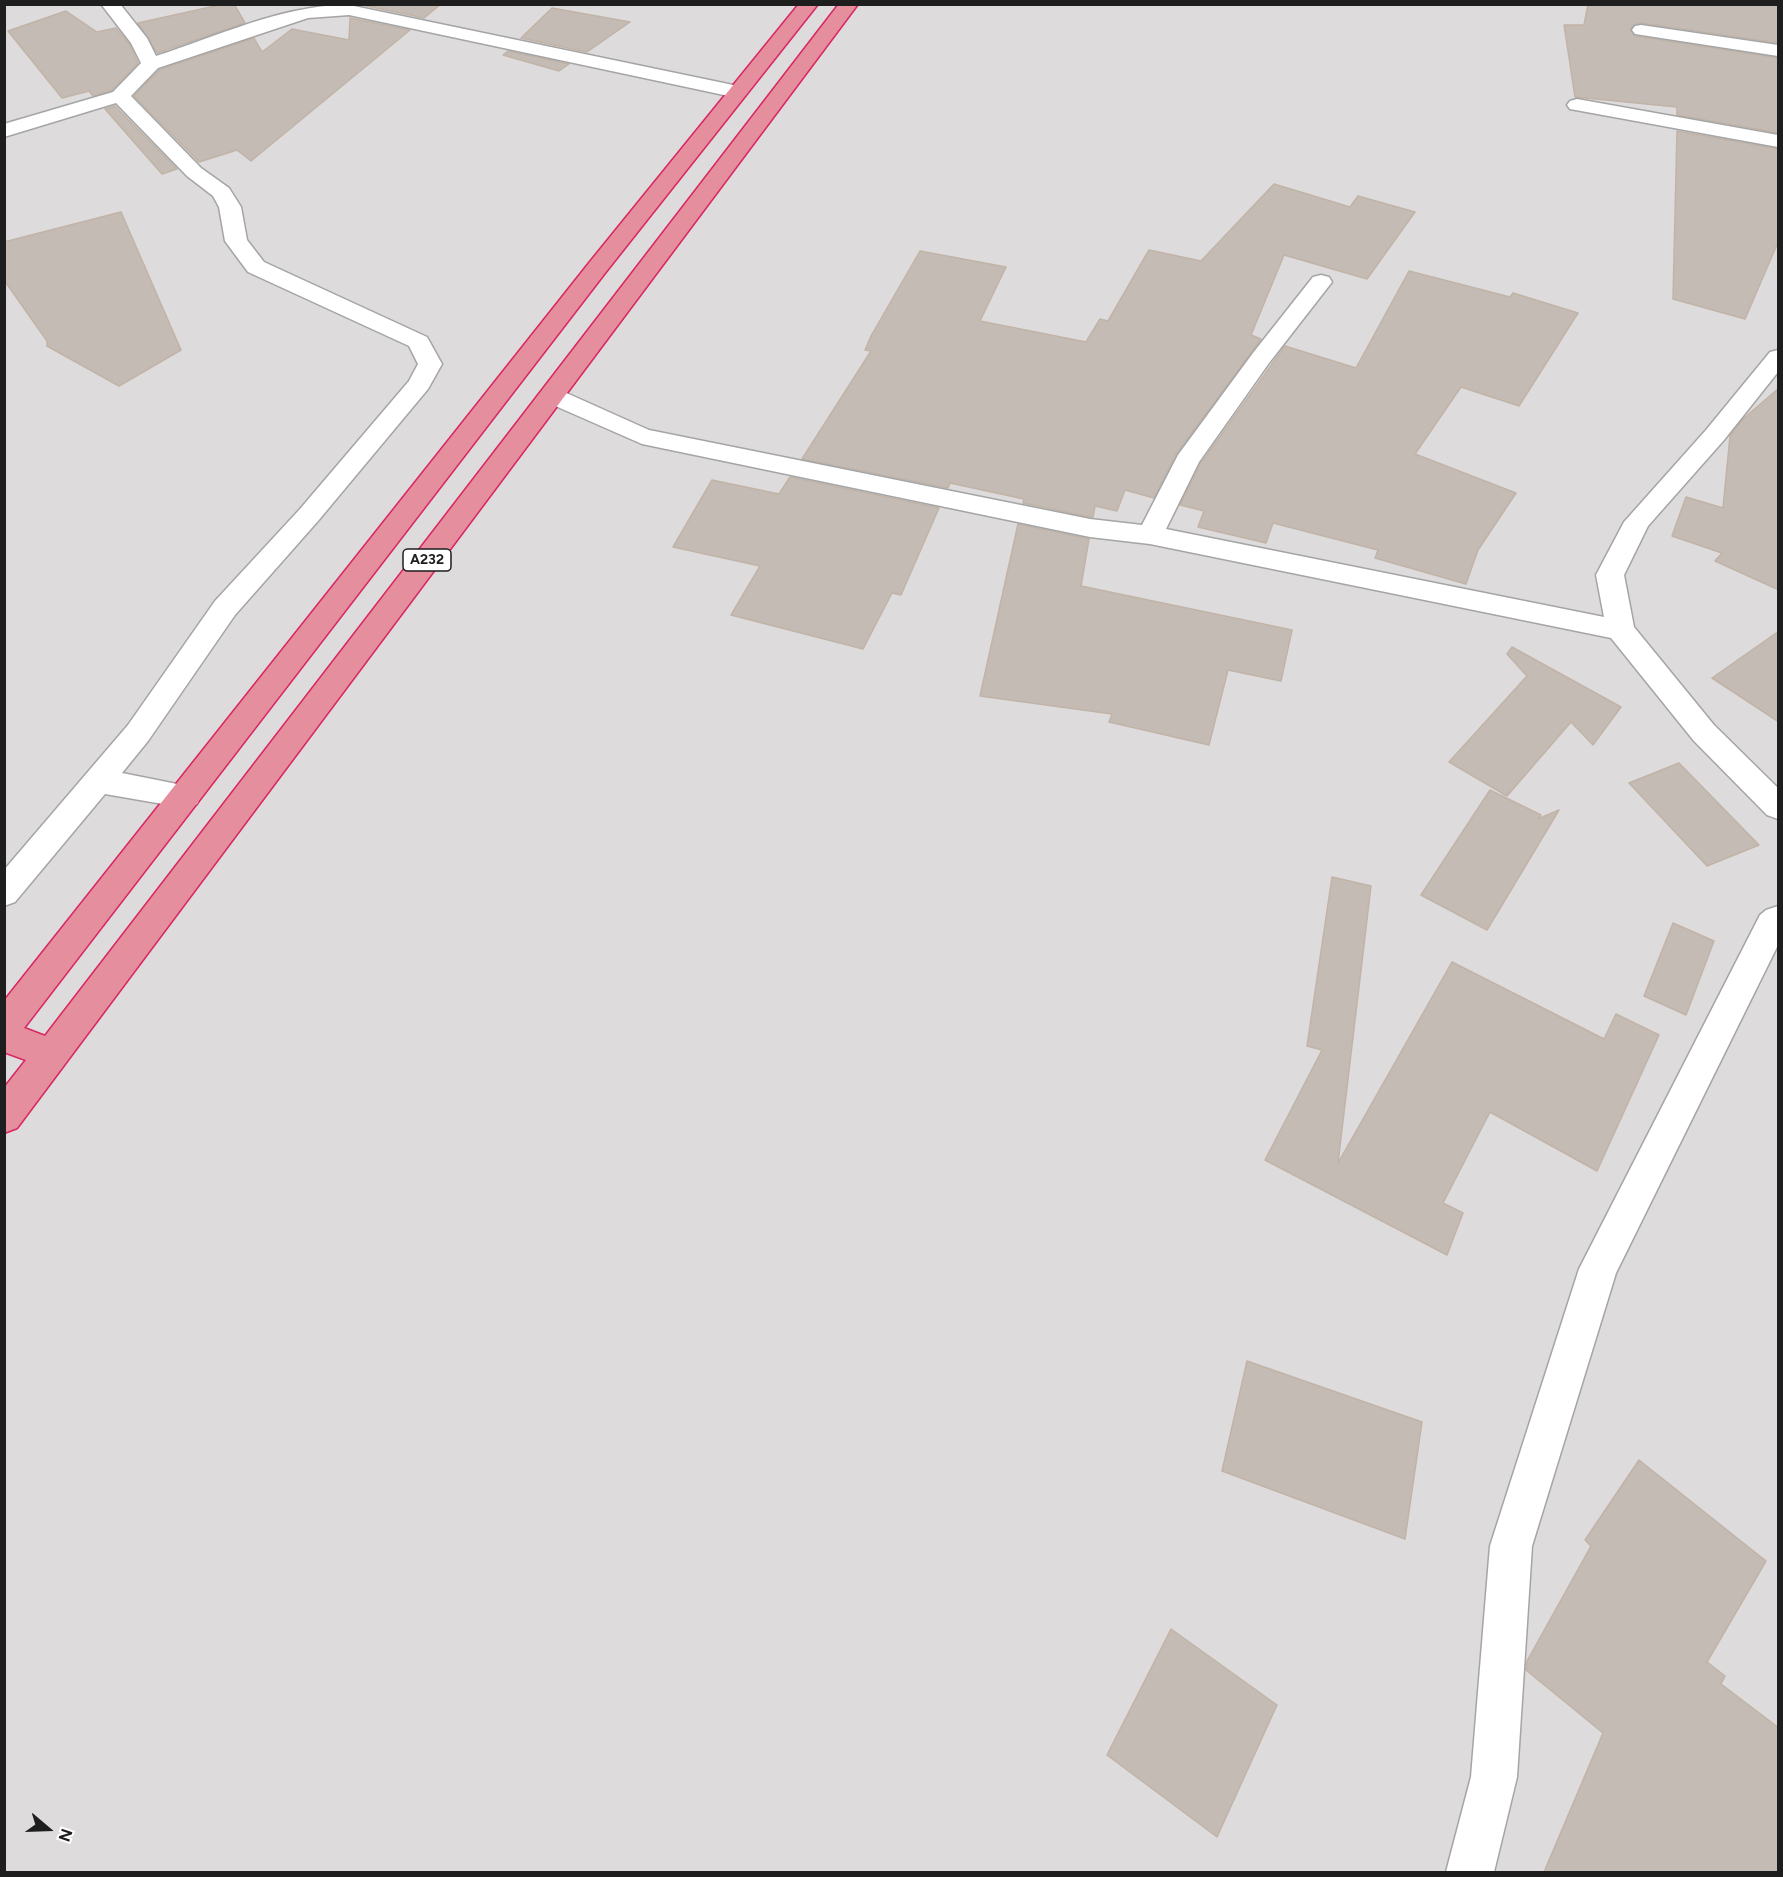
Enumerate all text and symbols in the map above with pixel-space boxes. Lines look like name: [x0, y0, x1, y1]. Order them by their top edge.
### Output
road number: A232: [403, 549, 451, 571]
north arrow: [18, 1799, 78, 1859]
text: N: [54, 1826, 76, 1844]

